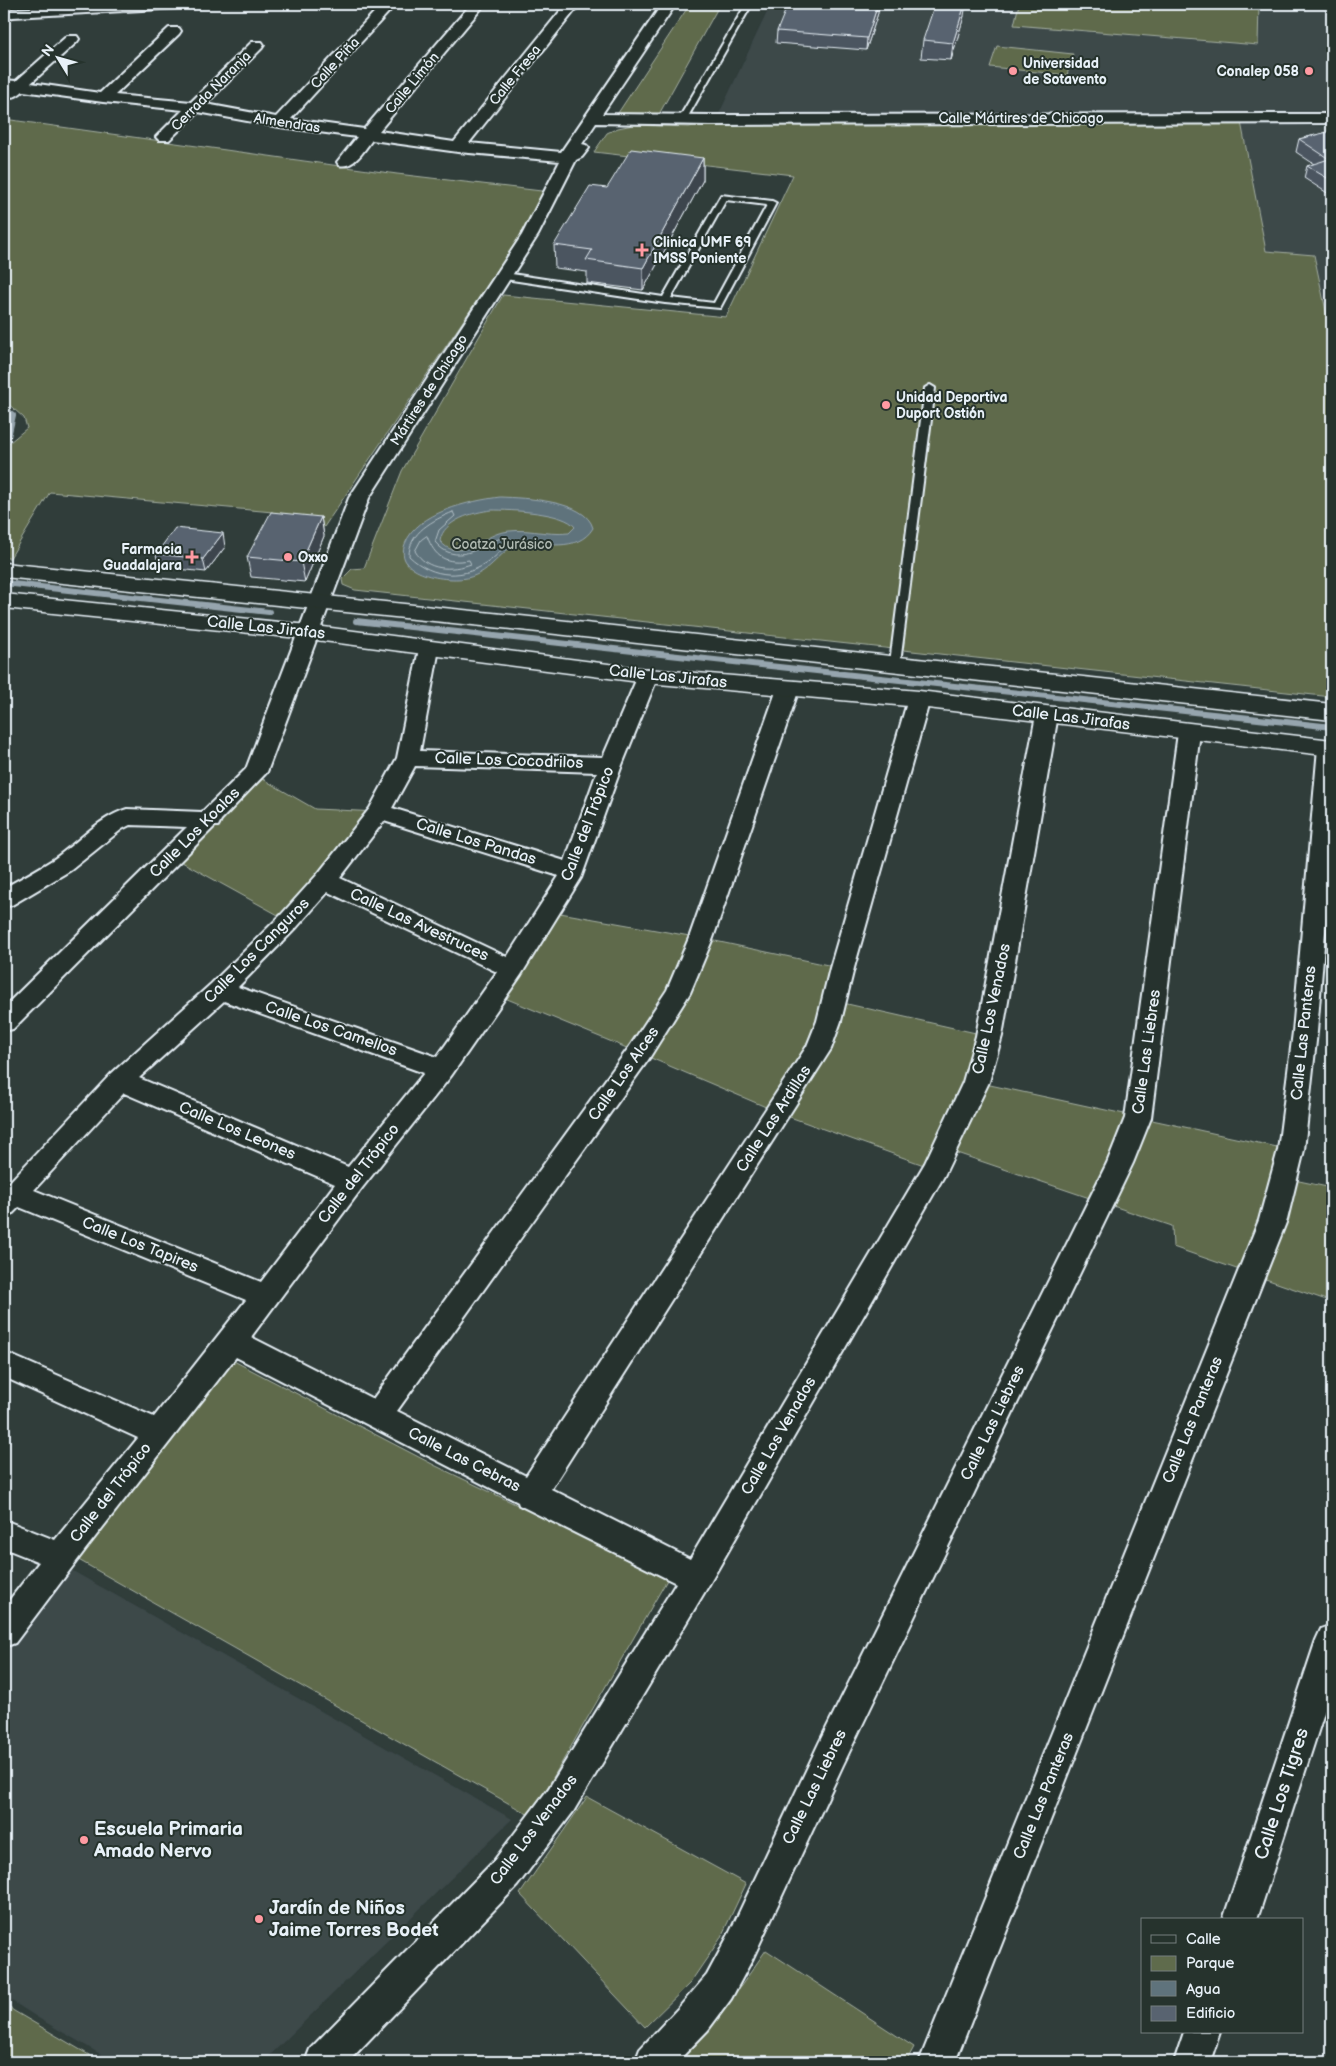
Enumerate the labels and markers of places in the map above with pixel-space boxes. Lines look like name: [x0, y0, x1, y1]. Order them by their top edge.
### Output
place label: Universidad de Sotavento: [1023, 55, 1107, 88]
place label: Conalep 058: [1217, 63, 1299, 80]
marker: Universidad de Sotavento: [1007, 65, 1019, 77]
marker: Conalep 058: [1303, 65, 1315, 77]
place label: Clinica UMF 69 IMSS Poniente: [653, 234, 752, 267]
marker: Clinica UMF 69 IMSS Poniente: [635, 243, 649, 257]
place label: Unidad Deportiva Duport Ostión: [896, 389, 1008, 422]
marker: Unidad Deportiva Duport Ostión: [880, 399, 892, 411]
place label: Farmacia Guadalajara: [103, 541, 182, 574]
place label: Oxxo: [298, 549, 328, 566]
marker: Farmacia Guadalajara: [186, 551, 198, 563]
marker: Oxxo: [282, 551, 294, 563]
place label: Escuela Primaria Amado Nervo: [93, 1818, 243, 1863]
marker: Escuela Primaria Amado Nervo: [78, 1834, 90, 1846]
place label: Jardín de Niños Jaime Torres Bodet: [269, 1897, 439, 1942]
marker: Jardín de Niños Jaime Torres Bodet: [253, 1913, 265, 1925]

